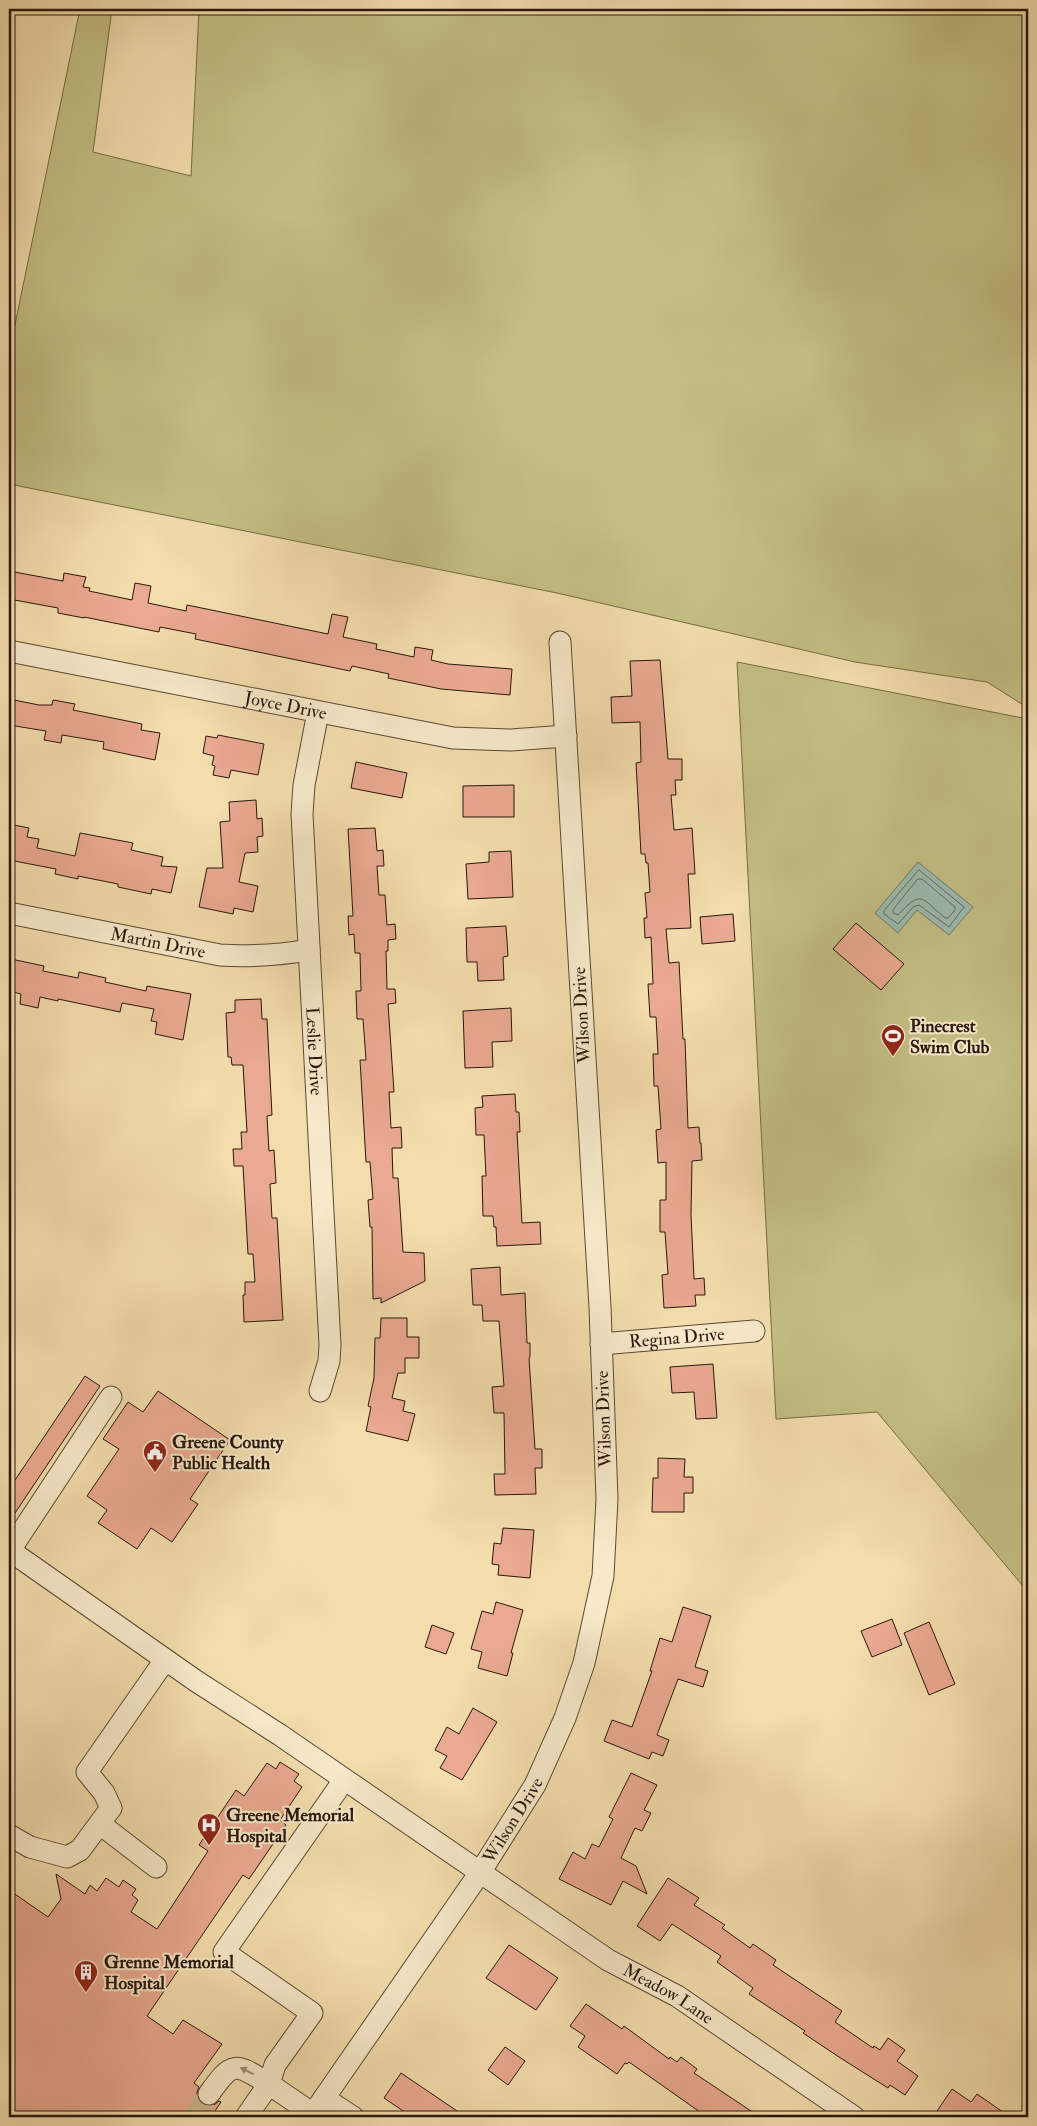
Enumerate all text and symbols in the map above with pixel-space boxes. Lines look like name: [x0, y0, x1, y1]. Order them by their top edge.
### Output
street label: Joyce Drive: [242, 686, 329, 725]
street label: Martin Drive: [109, 922, 208, 963]
street label: Wilson Drive: [568, 966, 596, 1065]
street label: Leslie Drive: [301, 1006, 328, 1097]
place label: Pinecrest Swim Club: [910, 1015, 989, 1059]
sports icon: Pinecrest Swim Club: [880, 1023, 906, 1057]
street label: Regina Drive: [628, 1322, 726, 1353]
street label: Wilson Drive: [591, 1370, 617, 1469]
place label: Greene County Public Health: [172, 1431, 285, 1475]
public building icon: Greene County Public Health: [142, 1439, 168, 1473]
street label: Wilson Drive: [477, 1774, 549, 1868]
place label: Greene Memorial Hospital: [226, 1804, 355, 1848]
hospital icon: Greene Memorial Hospital: [196, 1812, 222, 1846]
place label: Grenne Memorial Hospital: [104, 1951, 234, 1995]
street label: Meadow Lane: [619, 1958, 719, 2029]
building icon: Grenne Memorial Hospital: [73, 1959, 99, 1993]
one-way arrow: [239, 2067, 254, 2075]

